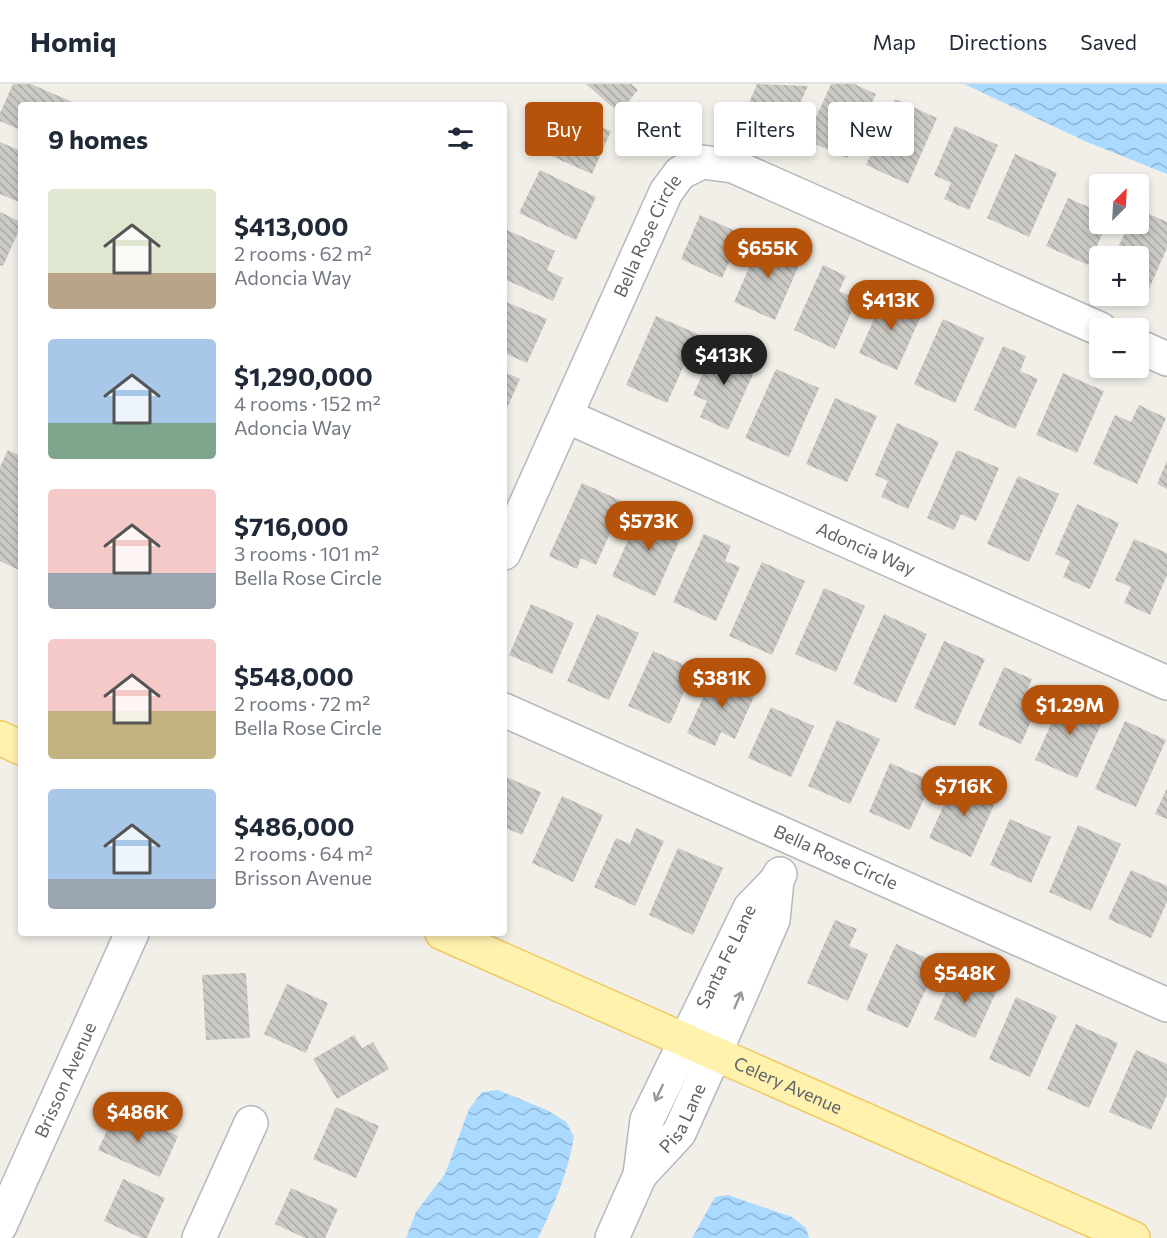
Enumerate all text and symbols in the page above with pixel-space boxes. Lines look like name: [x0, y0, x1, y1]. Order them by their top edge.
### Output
text: Homiq: [30, 24, 116, 58]
text: Map: [873, 29, 916, 54]
text: Directions: [949, 29, 1047, 54]
text: Saved: [1080, 29, 1137, 54]
chip: Buy: [525, 102, 603, 156]
chip: Rent: [615, 102, 702, 156]
chip: Filters: [714, 102, 816, 156]
chip: New: [828, 102, 914, 156]
icon: filters: [444, 122, 477, 155]
text: 9 homes: [48, 123, 148, 154]
street label: Bella Rose Circle: [608, 170, 685, 300]
north arrow: [1089, 174, 1149, 234]
map controls: [1089, 174, 1149, 378]
text: $413,000: [234, 210, 349, 241]
icon: home: [96, 213, 168, 285]
pin: $655K: [726, 228, 810, 279]
text: $655K: [737, 235, 799, 259]
text: 2 rooms · 62 m²: [234, 241, 372, 265]
button: +: [1089, 246, 1149, 306]
text: Adoncia Way: [234, 265, 352, 289]
pin: $413K: [849, 280, 933, 331]
text: $413K: [862, 287, 920, 311]
button: −: [1089, 318, 1149, 378]
pin: $413K: [682, 335, 766, 386]
text: $413K: [695, 342, 753, 366]
text: $1,290,000: [234, 360, 373, 391]
icon: home: [96, 363, 168, 435]
text: 4 rooms · 152 m²: [234, 391, 381, 415]
text: Adoncia Way: [234, 415, 352, 439]
pin: $573K: [607, 501, 691, 552]
text: $573K: [619, 508, 679, 532]
text: $716,000: [234, 510, 349, 541]
icon: home: [96, 513, 168, 585]
street label: Adoncia Way: [813, 517, 919, 580]
text: 3 rooms · 101 m²: [234, 541, 379, 565]
text: Bella Rose Circle: [234, 565, 382, 589]
pin: $381K: [680, 658, 764, 709]
text: $548,000: [234, 660, 354, 691]
icon: home: [96, 663, 168, 735]
text: $381K: [693, 665, 751, 689]
pin: $1.29M: [1021, 685, 1119, 736]
text: 2 rooms · 72 m²: [234, 691, 370, 715]
text: $1.29M: [1036, 692, 1104, 716]
text: Bella Rose Circle: [234, 715, 382, 739]
pin: $716K: [922, 766, 1006, 817]
text: $716K: [935, 773, 993, 797]
text: $486,000: [234, 810, 355, 841]
icon: home: [96, 813, 168, 885]
street label: Bella Rose Circle: [771, 820, 901, 894]
text: 2 rooms · 64 m²: [234, 841, 373, 865]
text: Brisson Avenue: [234, 865, 372, 889]
street label: Santa Fe Lane: [691, 901, 760, 1012]
pin: $548K: [923, 953, 1007, 1004]
text: $548K: [934, 960, 996, 984]
one-way arrow: [733, 991, 745, 1009]
street label: Brisson Avenue: [29, 1018, 100, 1141]
street label: Celery Avenue: [731, 1051, 846, 1118]
street label: Pisa Lane: [654, 1080, 710, 1157]
one-way arrow: [653, 1084, 664, 1102]
pin: $486K: [96, 1092, 180, 1143]
text: $486K: [107, 1099, 169, 1123]

